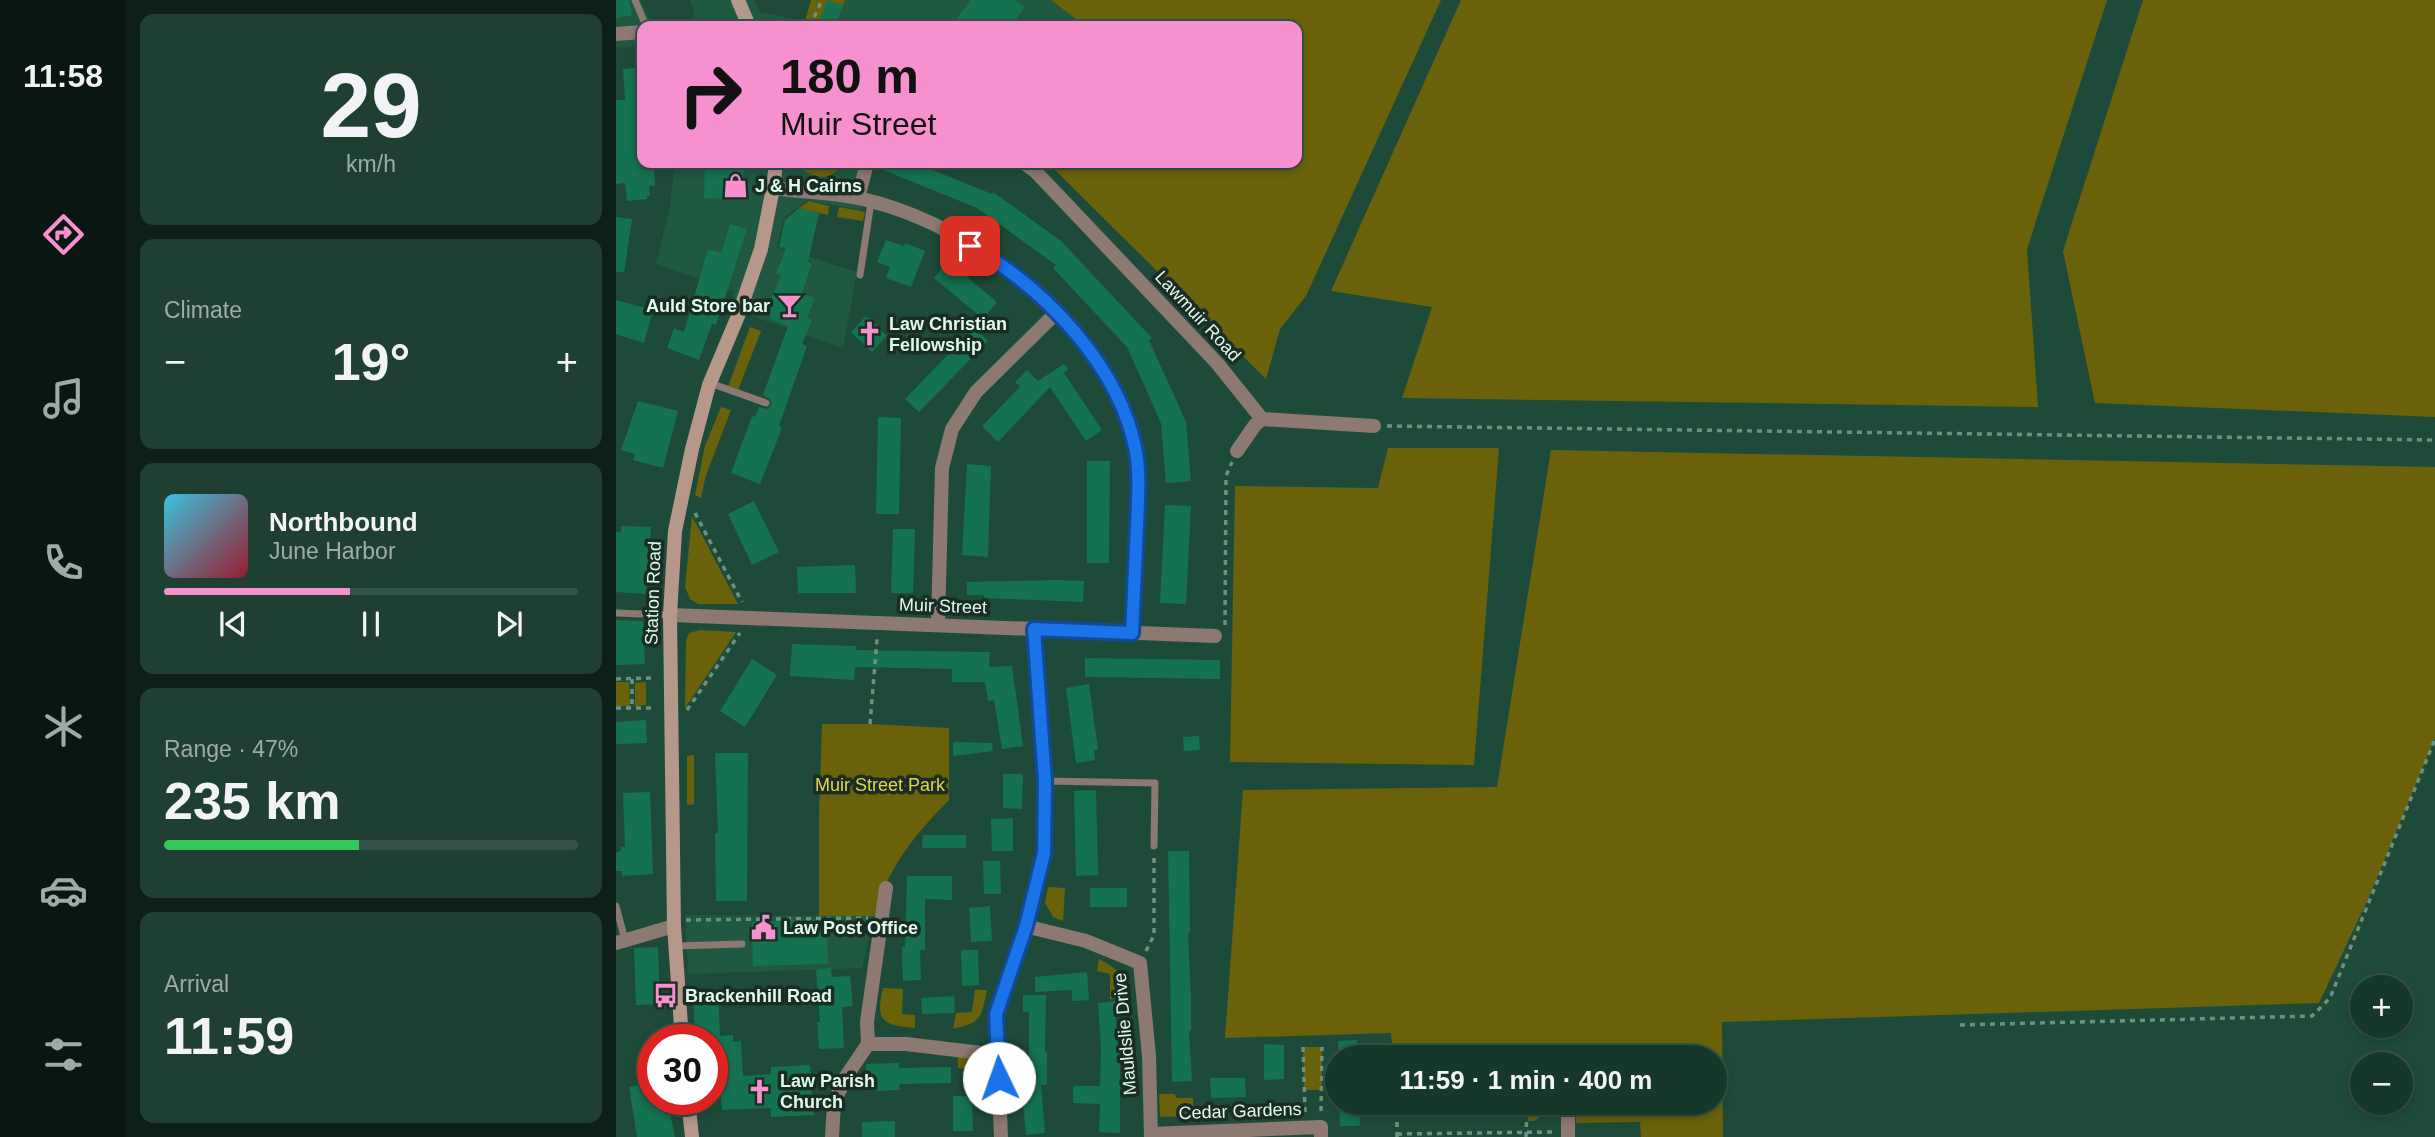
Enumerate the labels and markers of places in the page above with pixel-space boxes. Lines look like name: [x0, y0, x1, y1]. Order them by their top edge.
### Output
shop icon: J & H Cairns: [721, 172, 749, 200]
place label: J & H Cairns: [755, 176, 862, 196]
pin: [940, 216, 1000, 276]
bar icon: Auld Store bar: [776, 292, 804, 320]
place label: Auld Store bar: [646, 296, 770, 316]
place label: Law Christian Fellowship: [889, 314, 1007, 355]
church icon: Law Christian Fellowship: [855, 320, 883, 348]
public building icon: Law Post Office: [749, 914, 777, 942]
place label: Law Post Office: [783, 918, 918, 938]
bus stop icon: Brackenhill Road: [651, 982, 679, 1010]
place label: Brackenhill Road: [685, 986, 832, 1006]
place label: Law Parish Church: [780, 1071, 875, 1112]
church icon: Law Parish Church: [746, 1077, 774, 1105]

